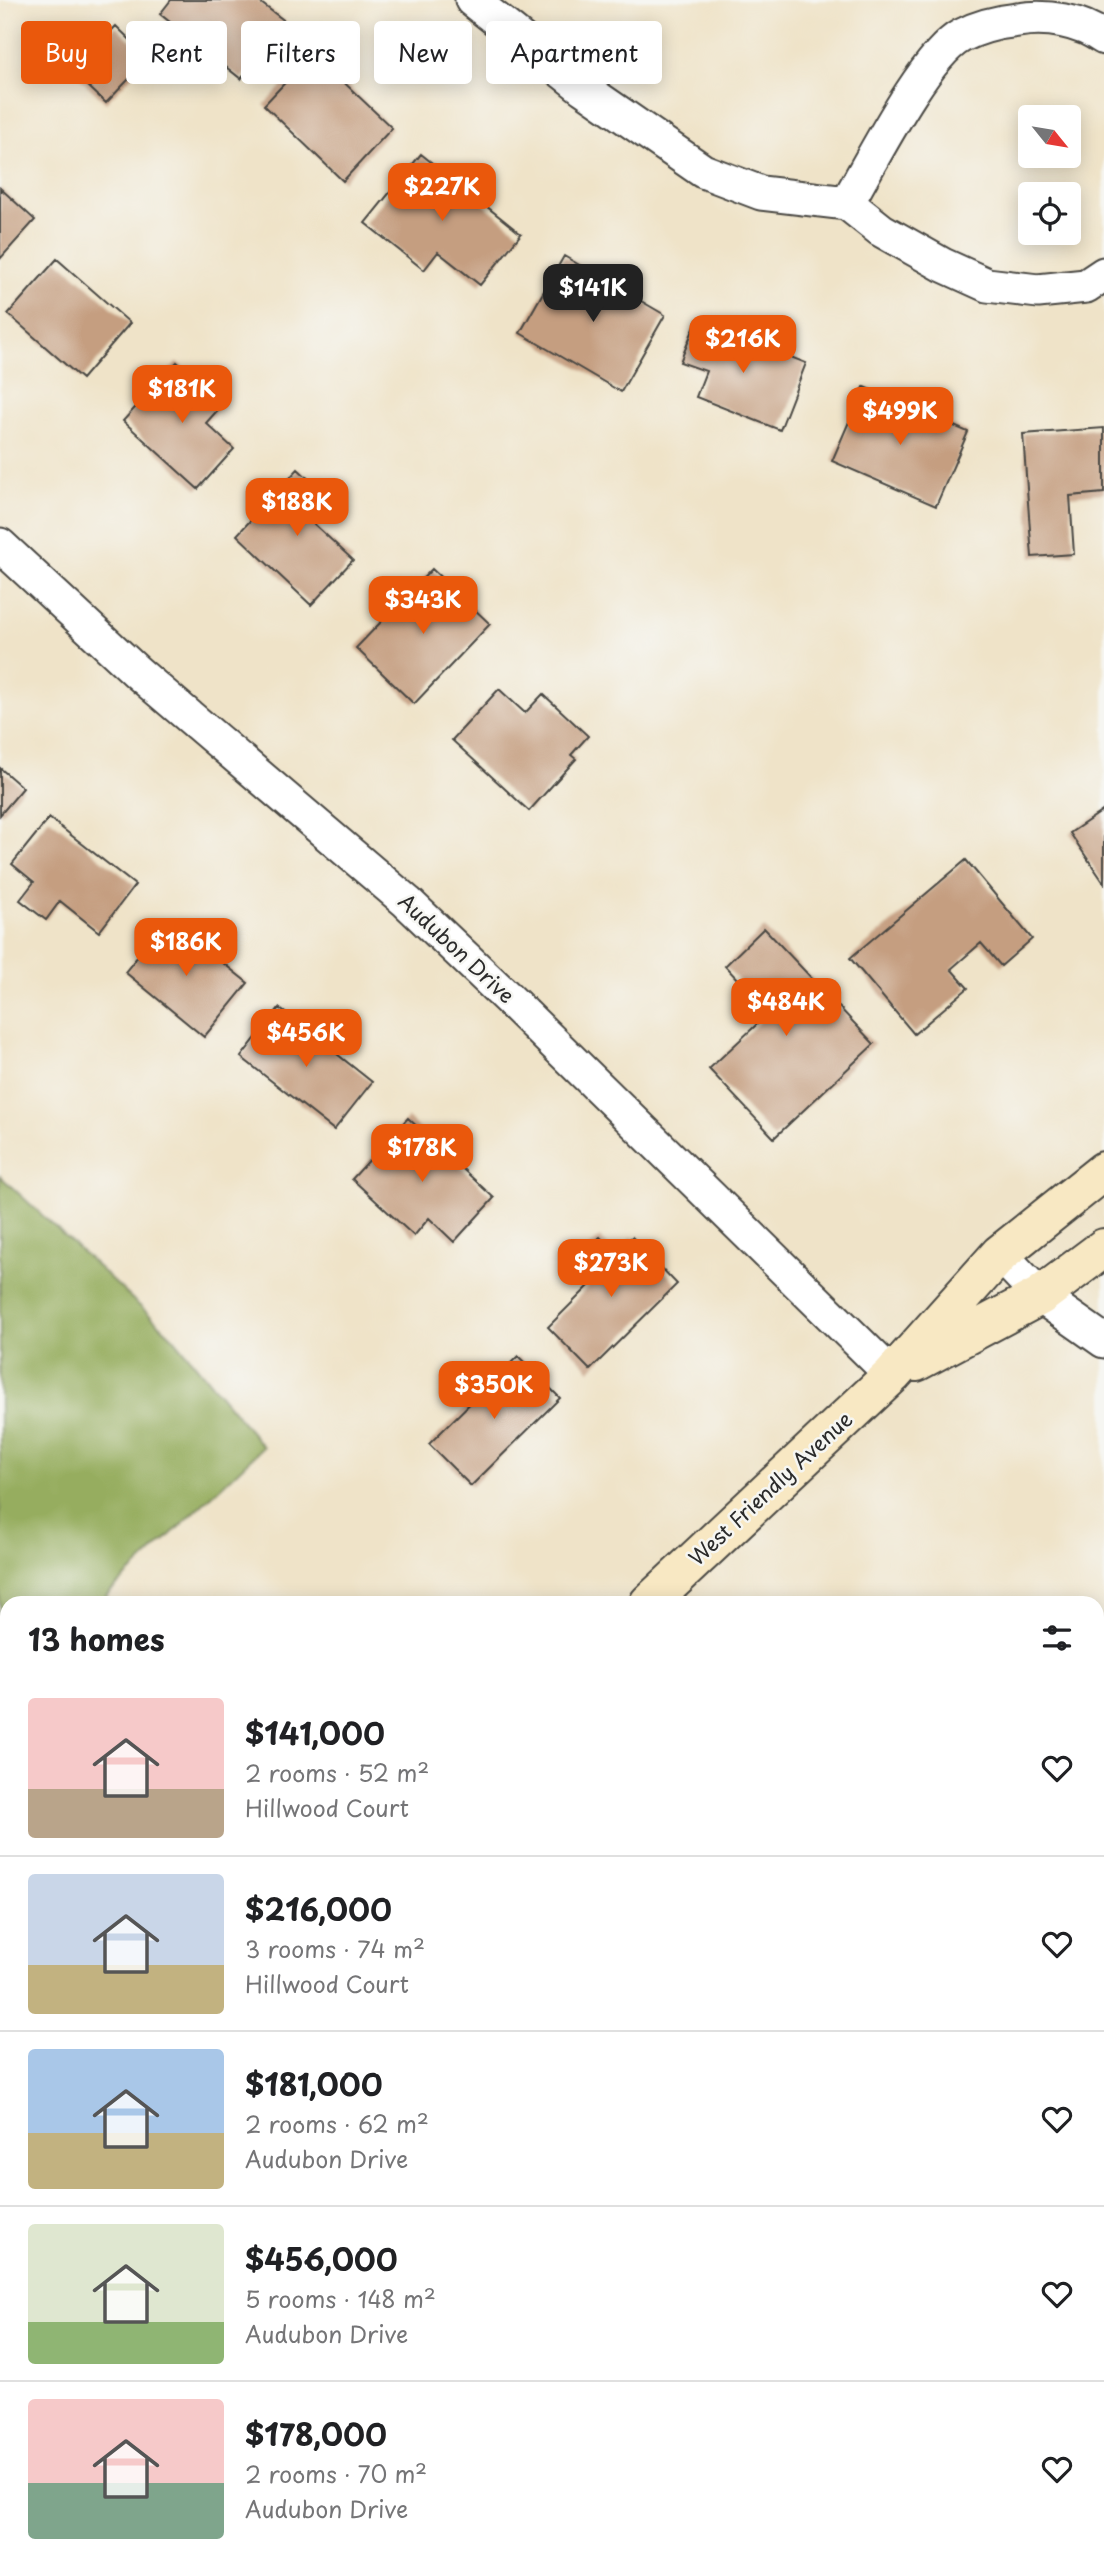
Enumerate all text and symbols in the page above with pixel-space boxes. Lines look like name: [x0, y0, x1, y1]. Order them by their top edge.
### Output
chip: Buy: [21, 21, 112, 84]
chip: Rent: [126, 21, 227, 84]
chip: Filters: [241, 21, 360, 84]
chip: New: [374, 21, 472, 84]
chip: Apartment: [486, 21, 662, 84]
north arrow: [1018, 105, 1082, 168]
map controls: [1018, 105, 1081, 245]
pin: $227K: [393, 164, 491, 223]
text: $227K: [404, 168, 480, 203]
button: locate: [1018, 182, 1081, 245]
pin: $141K: [544, 264, 642, 324]
text: $141K: [559, 269, 627, 304]
pin: $216K: [694, 316, 792, 375]
text: $216K: [705, 320, 781, 355]
pin: $181K: [133, 366, 231, 425]
text: $181K: [148, 370, 216, 405]
pin: $499K: [851, 388, 949, 447]
text: $499K: [862, 392, 938, 427]
pin: $188K: [248, 478, 346, 538]
text: $188K: [262, 483, 332, 518]
pin: $343K: [374, 576, 472, 636]
text: $343K: [385, 581, 461, 616]
street label: Audubon Drive: [392, 885, 523, 1010]
pin: $186K: [137, 918, 235, 978]
text: $186K: [150, 923, 222, 958]
pin: $484K: [737, 978, 835, 1038]
text: $484K: [747, 983, 825, 1018]
pin: $456K: [257, 1010, 355, 1069]
text: $456K: [267, 1014, 345, 1049]
pin: $178K: [373, 1124, 471, 1184]
text: $178K: [387, 1129, 457, 1164]
pin: $273K: [562, 1240, 660, 1299]
text: $273K: [574, 1244, 648, 1279]
pin: $350K: [445, 1362, 543, 1421]
text: $350K: [455, 1366, 533, 1401]
street label: West Friendly Avenue: [680, 1403, 859, 1572]
text: 13 homes: [28, 1616, 165, 1661]
icon: filters: [1038, 1619, 1076, 1657]
text: $141,000: [245, 1710, 385, 1755]
icon: home: [84, 1726, 168, 1810]
icon: heart: [1038, 1749, 1076, 1787]
text: 2 rooms · 52 m²: [245, 1755, 429, 1790]
text: Hillwood Court: [245, 1790, 409, 1825]
text: $216,000: [245, 1886, 392, 1931]
icon: home: [84, 1902, 168, 1986]
icon: heart: [1038, 1925, 1076, 1963]
text: 3 rooms · 74 m²: [245, 1931, 425, 1966]
text: Hillwood Court: [245, 1966, 409, 2001]
text: $181,000: [245, 2061, 382, 2106]
icon: home: [84, 2077, 168, 2161]
icon: heart: [1038, 2100, 1076, 2138]
text: 2 rooms · 62 m²: [245, 2106, 429, 2141]
text: Audubon Drive: [245, 2141, 408, 2176]
text: $456,000: [245, 2236, 398, 2281]
icon: home: [84, 2252, 168, 2336]
icon: heart: [1038, 2275, 1076, 2313]
text: 5 rooms · 148 m²: [245, 2281, 436, 2316]
text: Audubon Drive: [245, 2316, 408, 2351]
text: $178,000: [245, 2411, 387, 2456]
icon: home: [84, 2427, 168, 2511]
icon: heart: [1038, 2450, 1076, 2488]
text: 2 rooms · 70 m²: [245, 2456, 427, 2491]
text: Audubon Drive: [245, 2491, 408, 2526]

